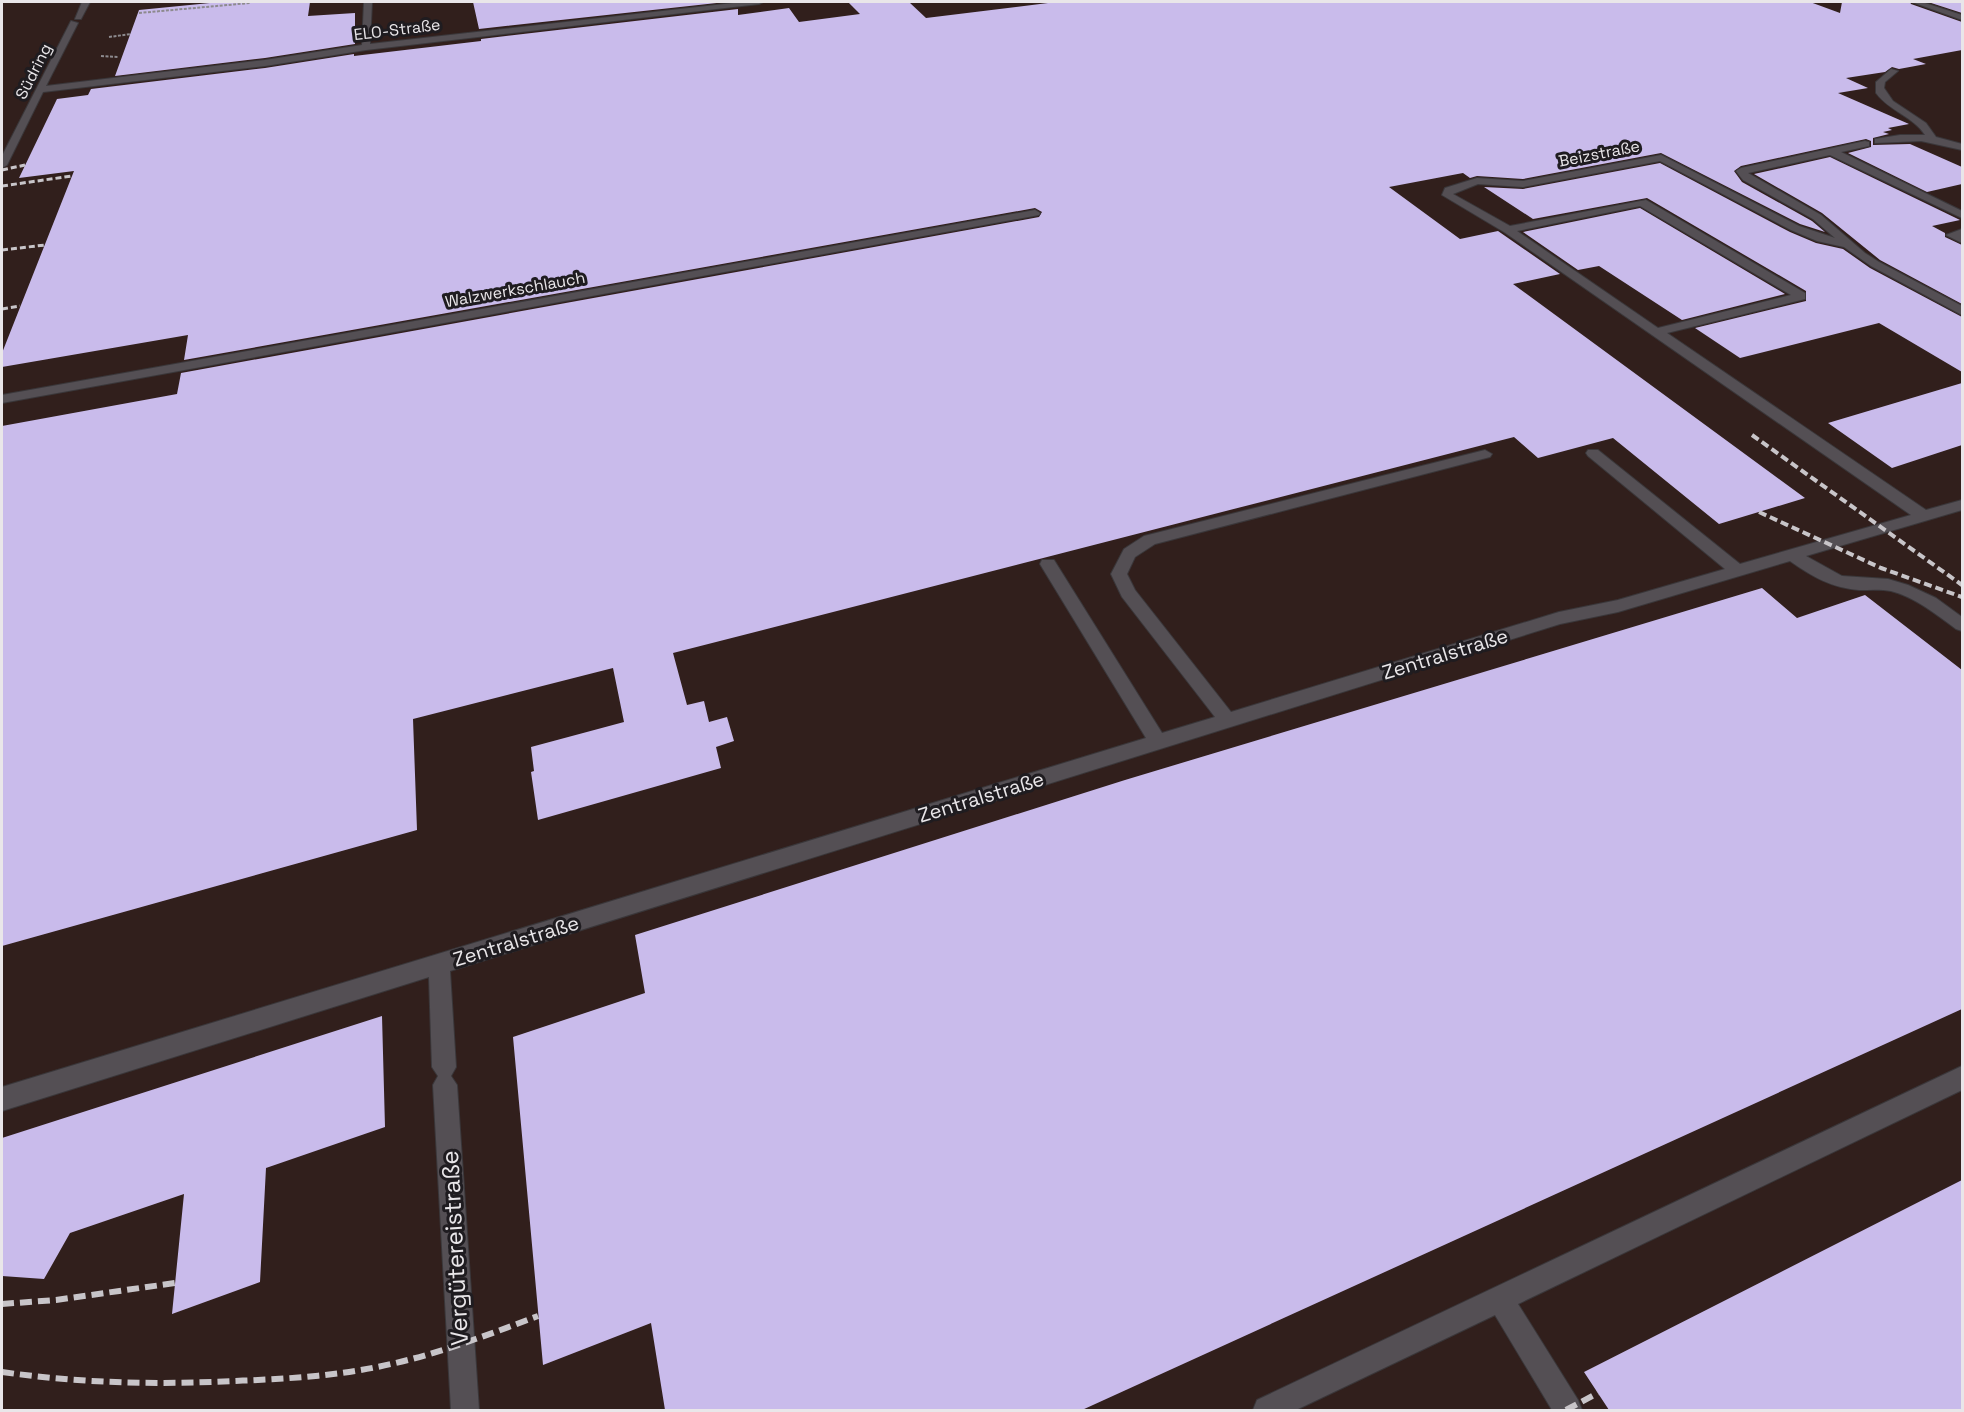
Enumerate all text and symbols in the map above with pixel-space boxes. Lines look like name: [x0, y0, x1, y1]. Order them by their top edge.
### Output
street label: ELO-Straße: [353, 14, 442, 45]
street label: Südring: [10, 40, 56, 103]
street label: Beizstraße: [1557, 135, 1642, 172]
street label: Walzwerkschlauch: [443, 267, 587, 312]
street label: Zentralstraße: [1379, 622, 1511, 686]
street label: Zentralstraße: [915, 765, 1047, 829]
street label: Zentralstraße: [450, 909, 582, 973]
street label: Vergütereistraße: [434, 1150, 475, 1346]

